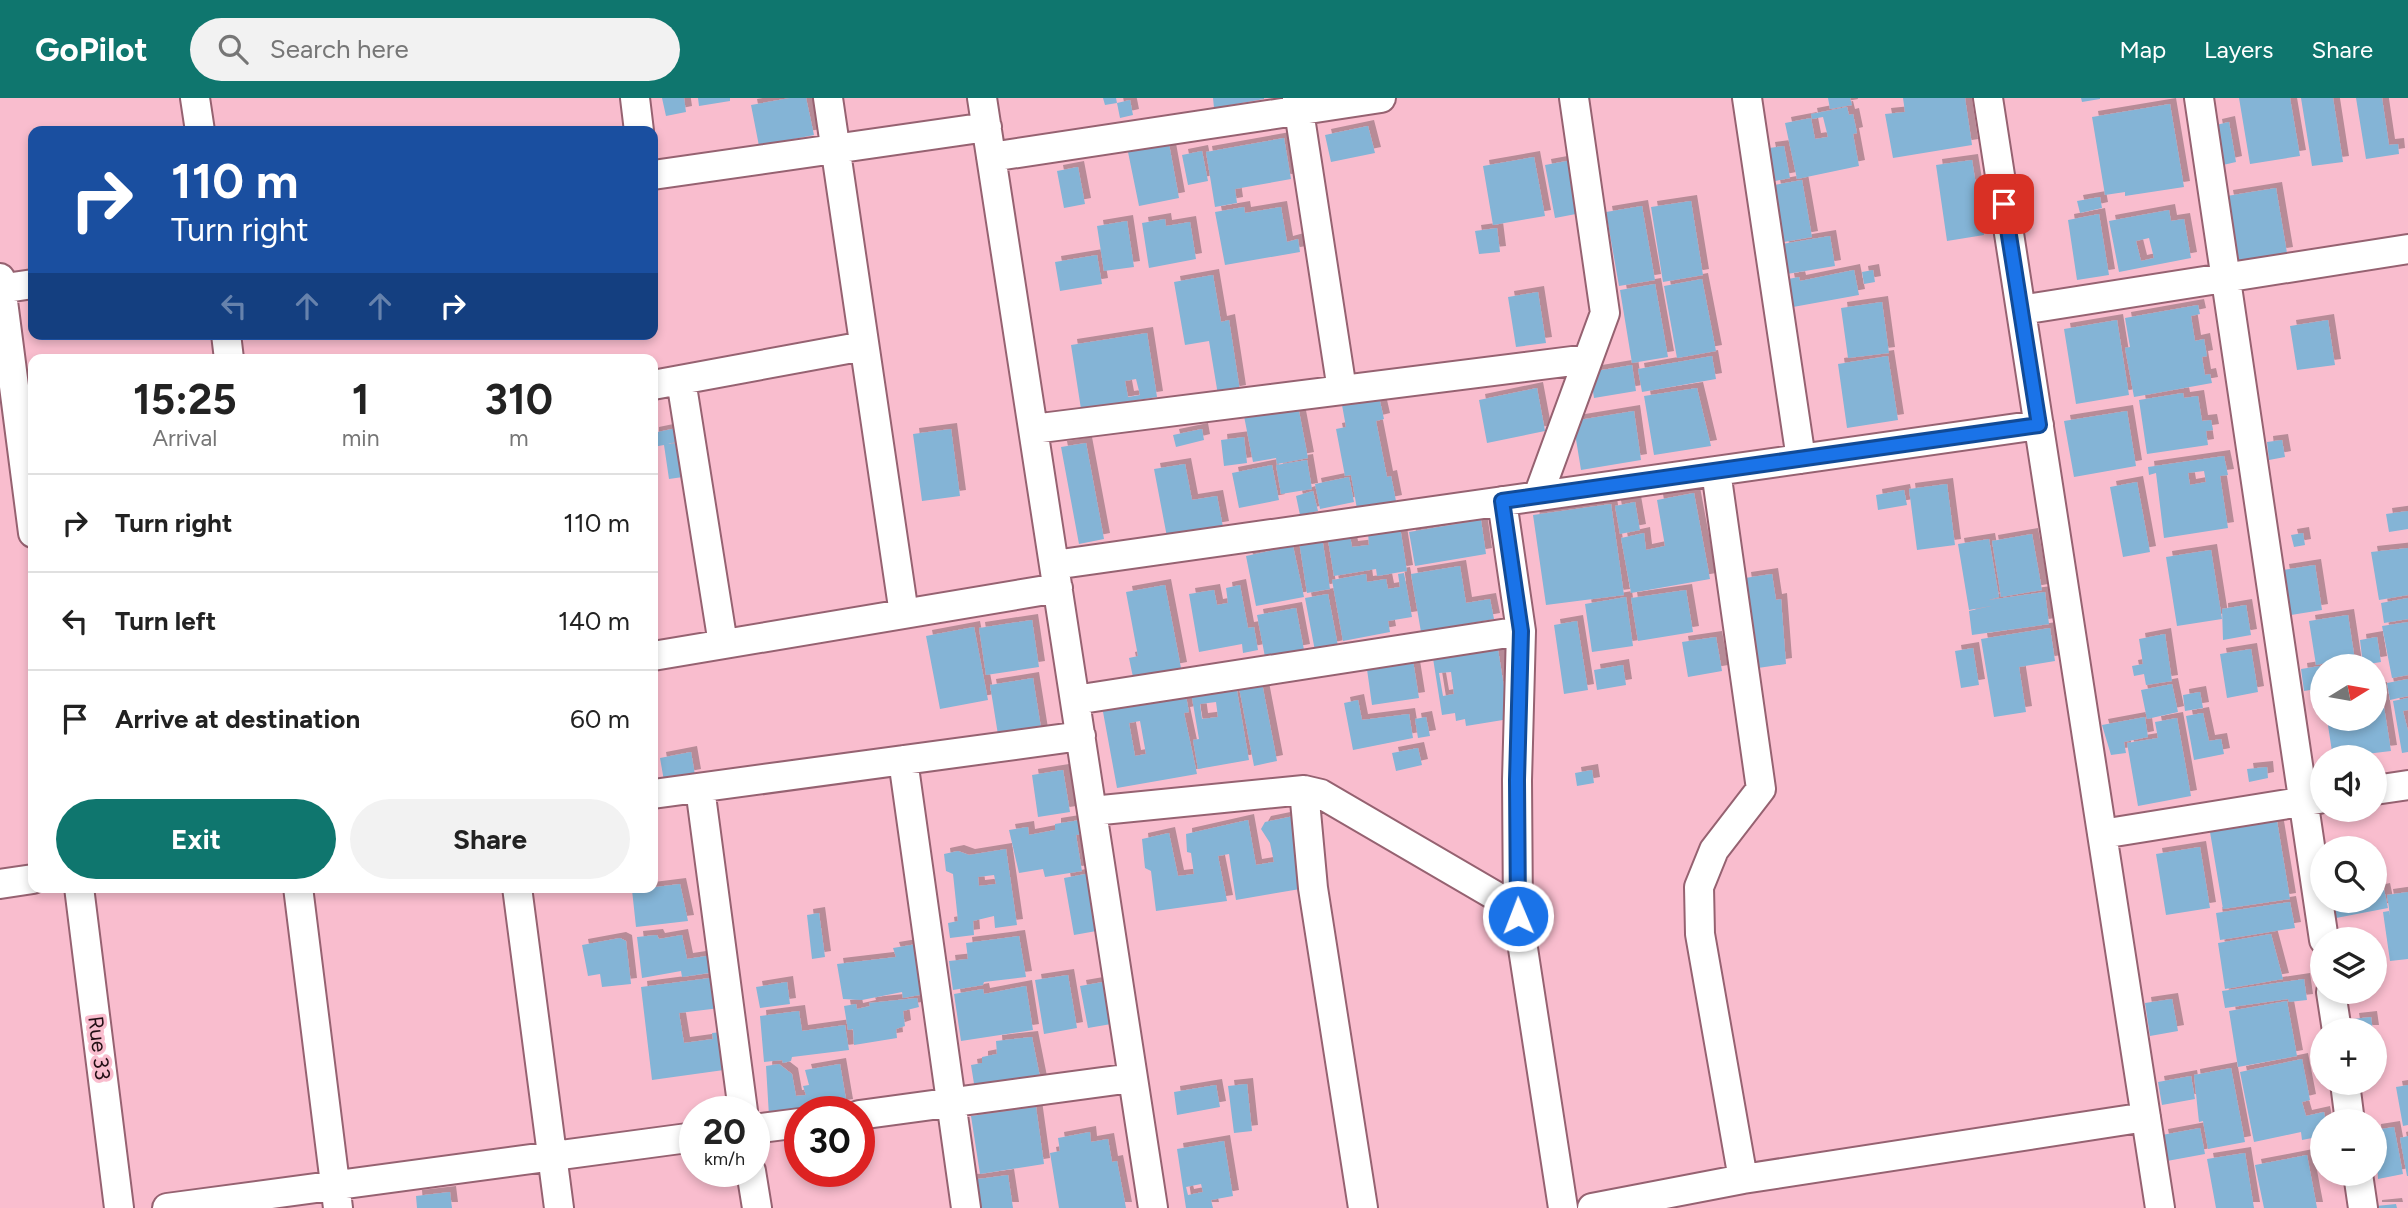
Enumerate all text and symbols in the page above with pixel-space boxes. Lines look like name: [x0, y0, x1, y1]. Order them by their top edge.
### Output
search box: [190, 18, 680, 81]
text: GoPilot: [35, 30, 148, 69]
icon: search: [214, 30, 252, 68]
text: Search here: [270, 33, 409, 65]
text: Map: [2119, 35, 2166, 64]
text: Layers: [2204, 35, 2273, 64]
text: Share: [2311, 35, 2373, 64]
text: 110 m: [171, 151, 299, 210]
icon: right: [56, 154, 147, 245]
pin: [1974, 174, 2034, 234]
icon: arrive: [1985, 185, 2023, 223]
text: Turn right: [171, 211, 309, 249]
icon: left: [215, 287, 253, 325]
icon: ahead: [288, 287, 326, 325]
icon: ahead: [361, 287, 399, 325]
icon: right: [434, 287, 472, 325]
text: 15:25: [133, 374, 237, 425]
text: 1: [352, 374, 369, 425]
text: 310: [485, 374, 553, 425]
text: Arrival: [152, 424, 217, 452]
text: min: [342, 424, 379, 452]
text: m: [509, 424, 529, 452]
icon: right: [56, 504, 94, 542]
text: Turn right: [115, 507, 232, 539]
text: 110 m: [563, 507, 630, 539]
icon: left: [56, 602, 94, 640]
text: Turn left: [115, 605, 216, 637]
text: 140 m: [558, 605, 630, 637]
north arrow: [2310, 654, 2387, 732]
map controls: [2310, 654, 2387, 1186]
icon: arrive: [56, 700, 94, 738]
text: Arrive at destination: [115, 703, 360, 735]
text: 60 m: [570, 703, 630, 735]
button: sound: [2310, 745, 2387, 822]
button: Exit: [56, 799, 336, 879]
button: Share: [350, 799, 630, 879]
button: search: [2310, 836, 2387, 913]
position arrow: [1481, 879, 1555, 953]
button: layers: [2310, 927, 2387, 1004]
street label: Rue 33: [83, 1014, 116, 1081]
button: +: [2310, 1018, 2387, 1095]
speed limit sign: 30: [784, 1096, 875, 1187]
button: −: [2310, 1109, 2387, 1186]
text: 20: [703, 1111, 746, 1153]
text: km/h: [704, 1148, 745, 1170]

